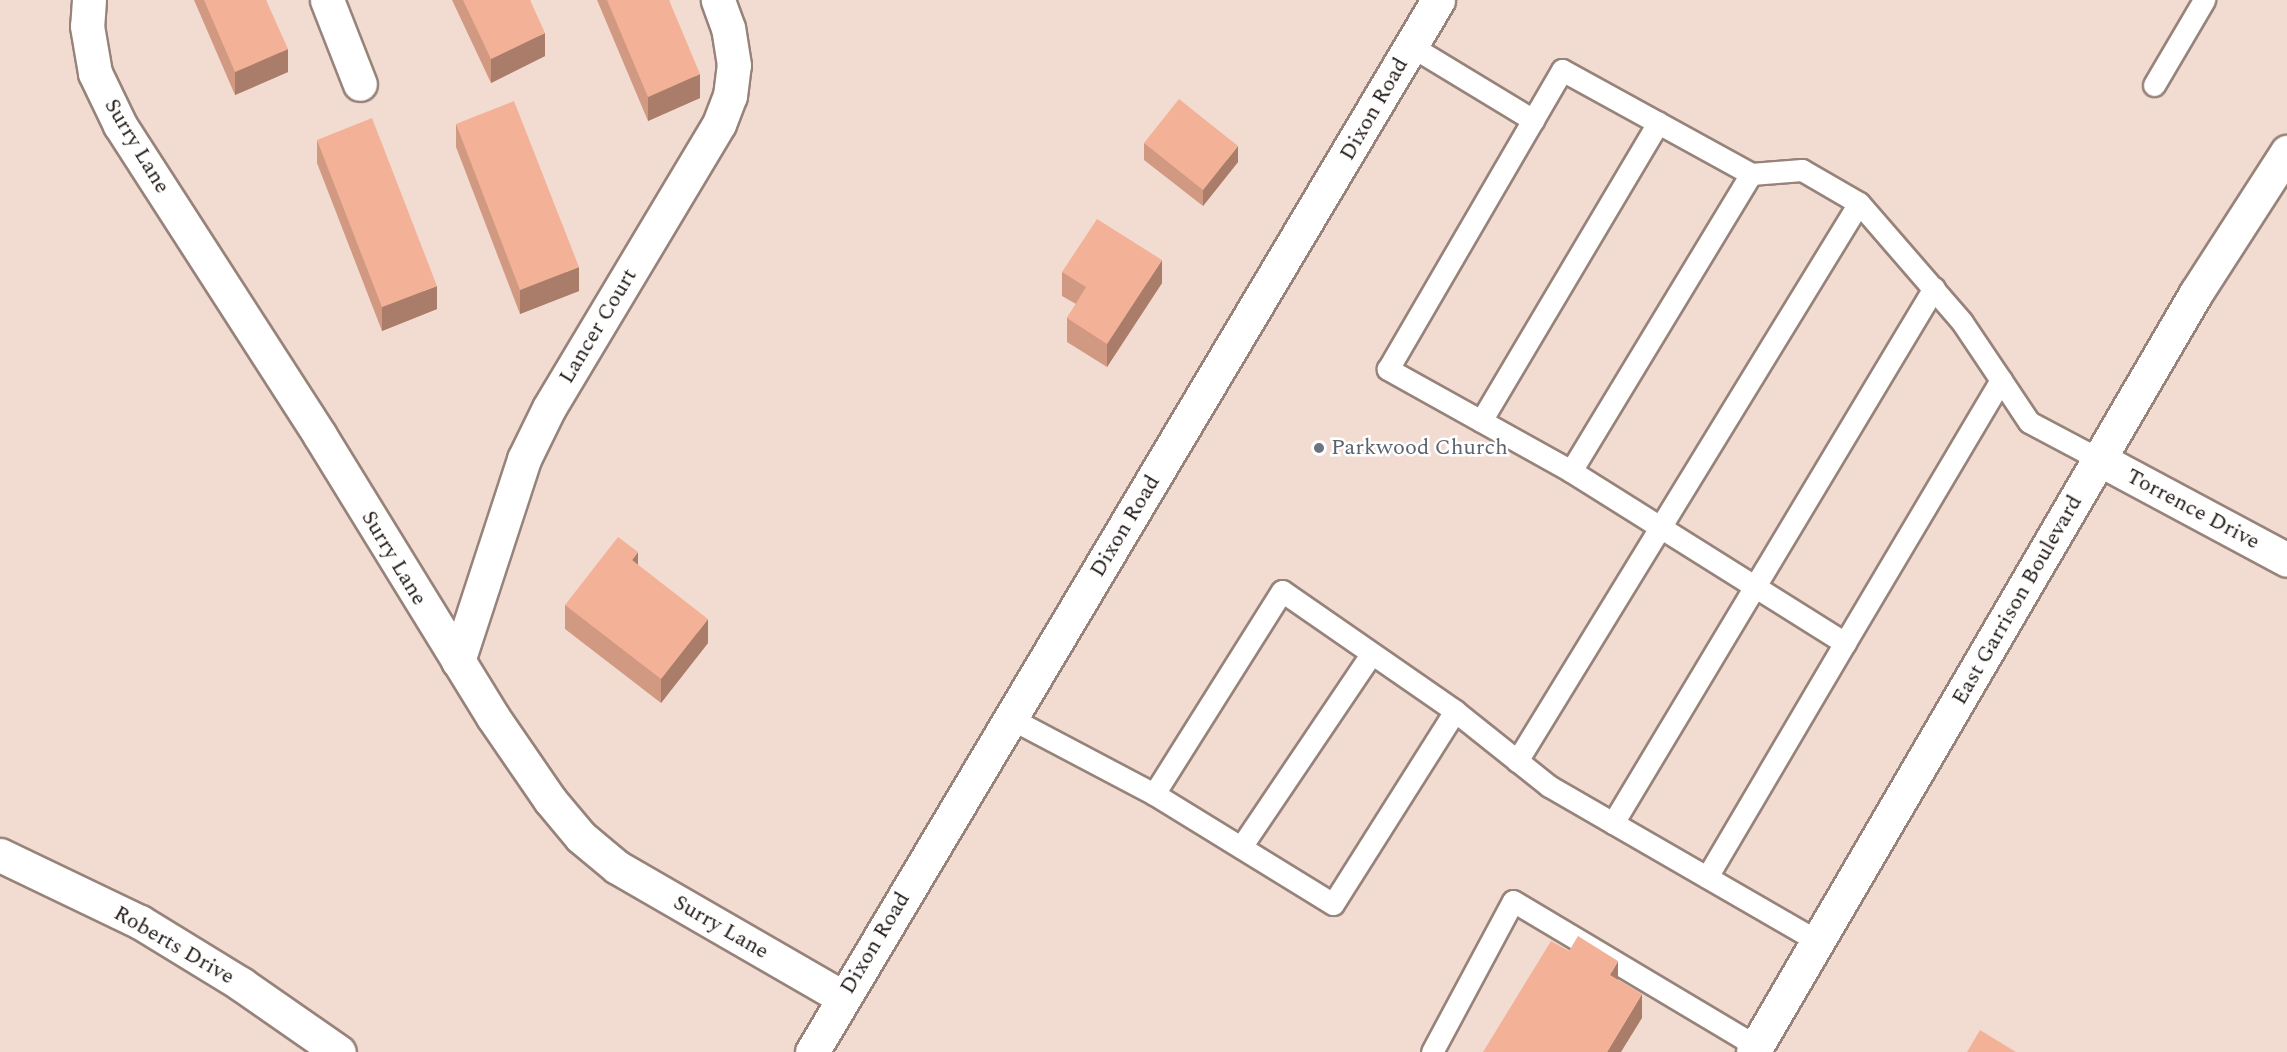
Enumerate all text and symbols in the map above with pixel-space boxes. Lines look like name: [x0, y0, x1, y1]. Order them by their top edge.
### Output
street label: Dixon Road: [1334, 53, 1414, 165]
street label: Surry Lane: [98, 94, 176, 198]
street label: Lancer Court: [553, 264, 643, 388]
place label: Parkwood Church: [1331, 435, 1508, 461]
marker: Parkwood Church: [1312, 441, 1326, 455]
street label: Torrence Drive: [2122, 463, 2264, 555]
street label: Dixon Road: [1084, 470, 1166, 582]
street label: East Garrison Boulevard: [1946, 490, 2088, 710]
street label: Surry Lane: [355, 506, 433, 610]
street label: Dixon Road: [834, 887, 916, 999]
street label: Surry Lane: [669, 889, 773, 965]
street label: Roberts Drive: [109, 900, 239, 990]

